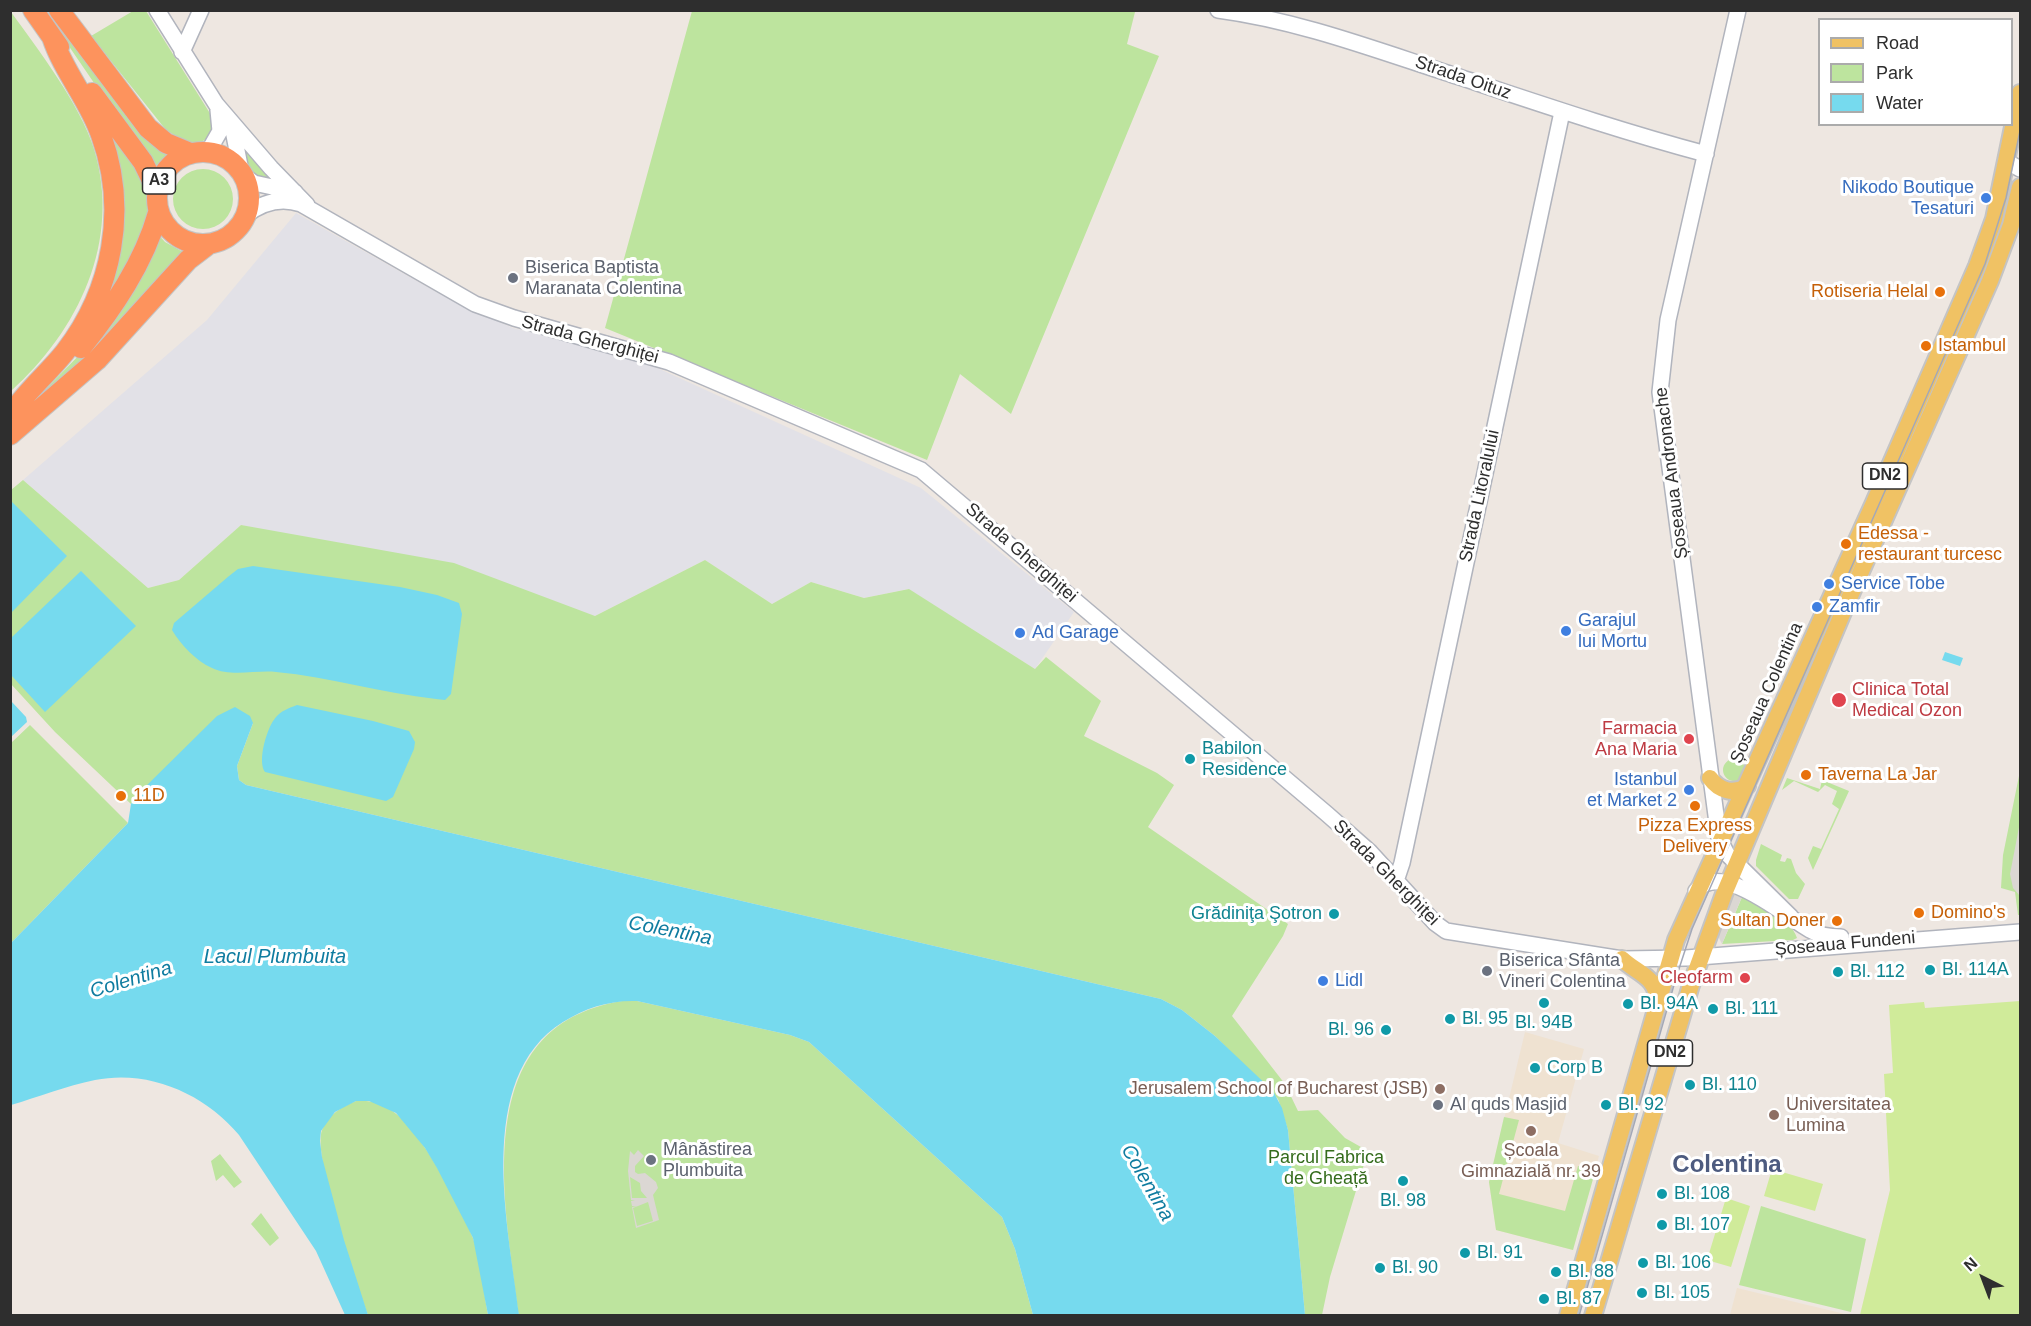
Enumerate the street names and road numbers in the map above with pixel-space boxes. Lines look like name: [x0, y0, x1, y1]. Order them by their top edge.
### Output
street label: Strada Oituz: [1412, 52, 1514, 104]
road number: A3: [142, 168, 176, 194]
street label: Strada Gherghiței: [519, 311, 661, 369]
street label: Șoseaua Andronache: [1651, 386, 1693, 560]
street label: Strada Litoralului: [1455, 428, 1505, 564]
road number: DN2: [1862, 463, 1908, 489]
street label: Strada Gherghiței: [961, 499, 1081, 607]
street label: Șoseaua Colentina: [1726, 619, 1808, 767]
street label: Strada Gherghiței: [1328, 815, 1444, 931]
street label: Șoseaua Fundeni: [1774, 927, 1916, 961]
road number: DN2: [1648, 1040, 1692, 1066]

